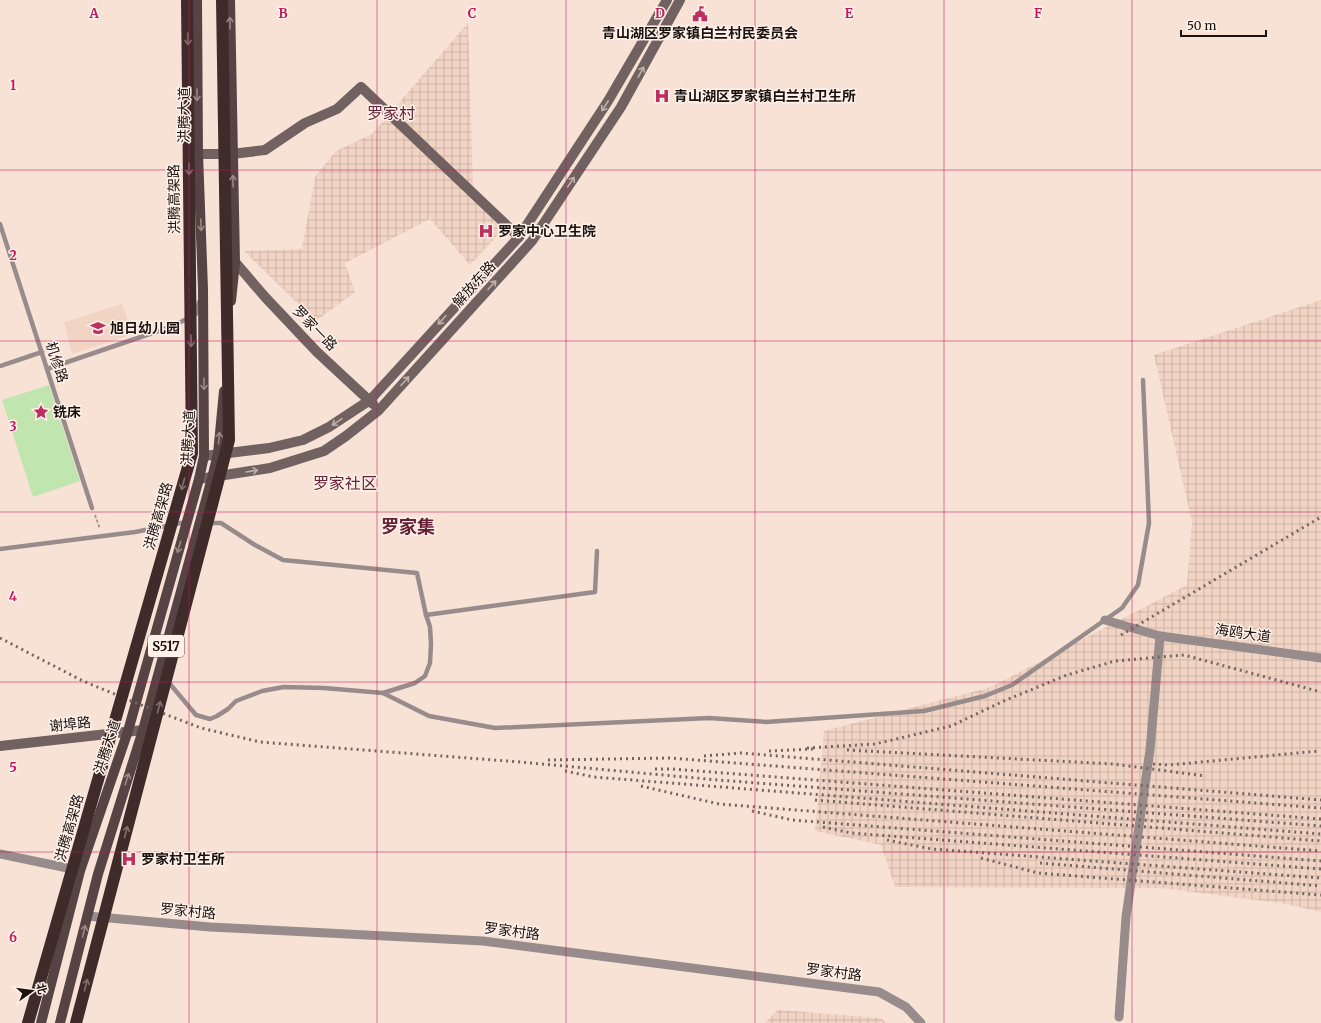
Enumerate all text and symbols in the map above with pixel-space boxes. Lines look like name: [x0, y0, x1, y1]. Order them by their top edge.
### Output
text: A: [88, 5, 99, 22]
text: B: [278, 5, 288, 22]
text: C: [468, 5, 477, 22]
text: D: [655, 5, 665, 22]
public building icon: 青山湖区罗家镇白兰村民委员会: [691, 5, 709, 23]
text: E: [845, 5, 854, 22]
text: F: [1034, 5, 1042, 22]
scale bar: [1181, 12, 1266, 38]
one-way arrow: [226, 17, 234, 30]
text: 50 m: [1187, 18, 1216, 33]
place label: 青山湖区罗家镇白兰村民委员会: [602, 24, 798, 42]
one-way arrow: [184, 32, 192, 45]
one-way arrow: [637, 66, 645, 78]
text: 1: [10, 77, 16, 94]
street label: 洪腾大道: [175, 87, 193, 143]
hospital icon: 青山湖区罗家镇白兰村卫生所: [653, 87, 671, 105]
place label: 青山湖区罗家镇白兰村卫生所: [674, 87, 856, 105]
one-way arrow: [194, 88, 201, 101]
one-way arrow: [601, 100, 609, 111]
district label: 罗家村: [367, 103, 415, 123]
one-way arrow: [185, 162, 193, 175]
street label: 洪腾高架路: [164, 164, 184, 234]
one-way arrow: [229, 175, 237, 188]
one-way arrow: [567, 177, 575, 188]
one-way arrow: [197, 218, 205, 231]
hospital icon: 罗家中心卫生院: [477, 222, 495, 240]
place label: 罗家中心卫生院: [498, 222, 596, 240]
text: 2: [9, 247, 17, 264]
street label: 解放东路: [449, 257, 499, 311]
one-way arrow: [487, 280, 496, 290]
street label: 罗家一路: [289, 302, 341, 354]
one-way arrow: [438, 315, 447, 326]
school or university icon: 旭日幼儿园: [89, 319, 107, 337]
place label: 旭日幼儿园: [110, 319, 180, 337]
one-way arrow: [187, 334, 195, 347]
street label: 机修路: [42, 339, 72, 385]
one-way arrow: [400, 376, 409, 386]
one-way arrow: [200, 377, 208, 390]
place icon: 铣床: [32, 403, 50, 421]
place label: 铣床: [53, 403, 81, 421]
street label: 洪腾大道: [178, 410, 198, 466]
text: 3: [9, 418, 17, 435]
one-way arrow: [331, 418, 343, 426]
one-way arrow: [216, 432, 223, 445]
one-way arrow: [245, 467, 258, 475]
district label: 罗家社区: [313, 473, 377, 493]
one-way arrow: [179, 477, 186, 490]
street label: 洪腾高架路: [140, 480, 176, 552]
district label: 罗家集: [381, 515, 435, 538]
one-way arrow: [175, 540, 182, 553]
text: 4: [9, 588, 18, 605]
street label: 海鸥大道: [1214, 620, 1272, 646]
road number: S517: [148, 635, 184, 657]
one-way arrow: [156, 700, 163, 713]
street label: 谢埠路: [48, 713, 92, 735]
street label: 洪腾大道: [90, 718, 124, 776]
text: 5: [9, 759, 17, 776]
one-way arrow: [124, 773, 131, 786]
street label: 洪腾高架路: [51, 792, 87, 864]
one-way arrow: [123, 826, 130, 839]
hospital icon: 罗家村卫生所: [120, 850, 138, 868]
place label: 罗家村卫生所: [141, 850, 225, 868]
street label: 罗家村路: [159, 900, 217, 922]
street label: 罗家村路: [483, 919, 541, 943]
one-way arrow: [80, 925, 88, 938]
text: 6: [9, 929, 17, 946]
street label: 罗家村路: [805, 960, 863, 984]
north arrow: [12, 971, 52, 1011]
one-way arrow: [83, 979, 90, 992]
text: 北: [34, 982, 50, 996]

